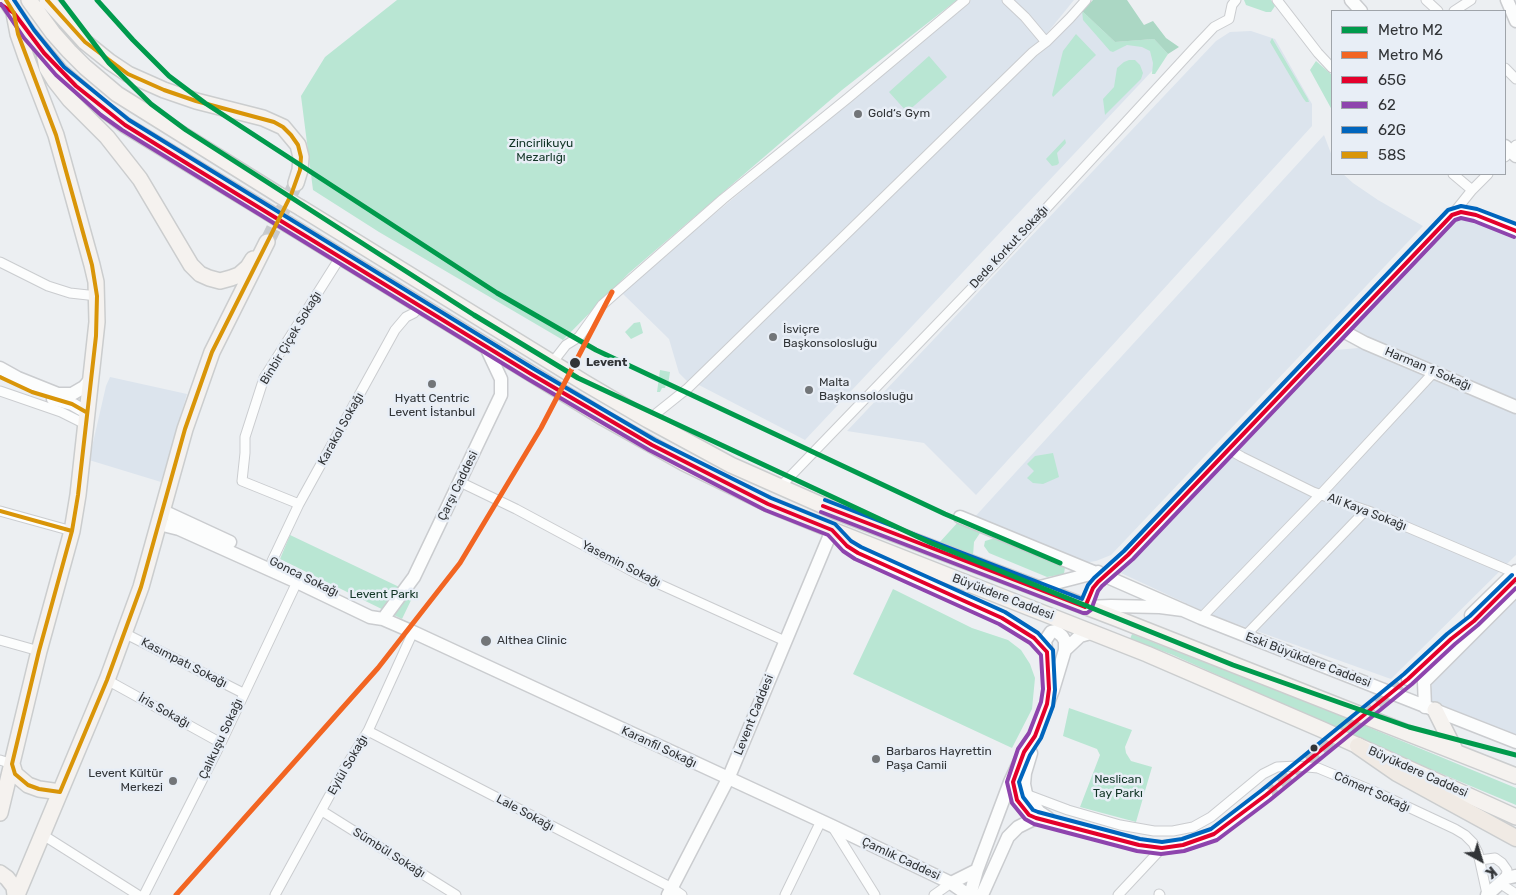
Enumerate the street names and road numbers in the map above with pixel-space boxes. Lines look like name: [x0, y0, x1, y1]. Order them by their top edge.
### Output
street label: Dede Korkut Sokağı: [967, 203, 1051, 291]
street label: Binbir Çiçek Sokağı: [257, 289, 325, 387]
street label: Harman 1 Sokağı: [1383, 344, 1473, 394]
street label: Karakol Sokağı: [315, 390, 367, 468]
street label: Çarşı Caddesi: [435, 449, 481, 523]
street label: Ali Kaya Sokağı: [1325, 490, 1409, 534]
street label: Yasemin Sokağı: [579, 538, 663, 590]
street label: Gonca Sokağı: [267, 554, 341, 600]
street label: Büyükdere Caddesi: [950, 571, 1056, 623]
street label: Eski Büyükdere Caddesi: [1243, 629, 1373, 691]
street label: Kasımpatı Sokağı: [138, 635, 230, 691]
street label: Levent Caddesi: [731, 673, 777, 757]
street label: İris Sokağı: [136, 691, 192, 731]
street label: Çalıkuşu Sokağı: [196, 696, 246, 782]
street label: Karanfil Sokağı: [619, 723, 699, 771]
street label: Eylül Sokağı: [325, 732, 371, 798]
street label: Büyükdere Caddesi: [1366, 744, 1470, 800]
street label: Cömert Sokağı: [1332, 769, 1412, 815]
street label: Lale Sokağı: [494, 792, 556, 834]
street label: Sümbül Sokağı: [350, 825, 428, 881]
street label: Çamlık Caddesi: [859, 835, 943, 883]

